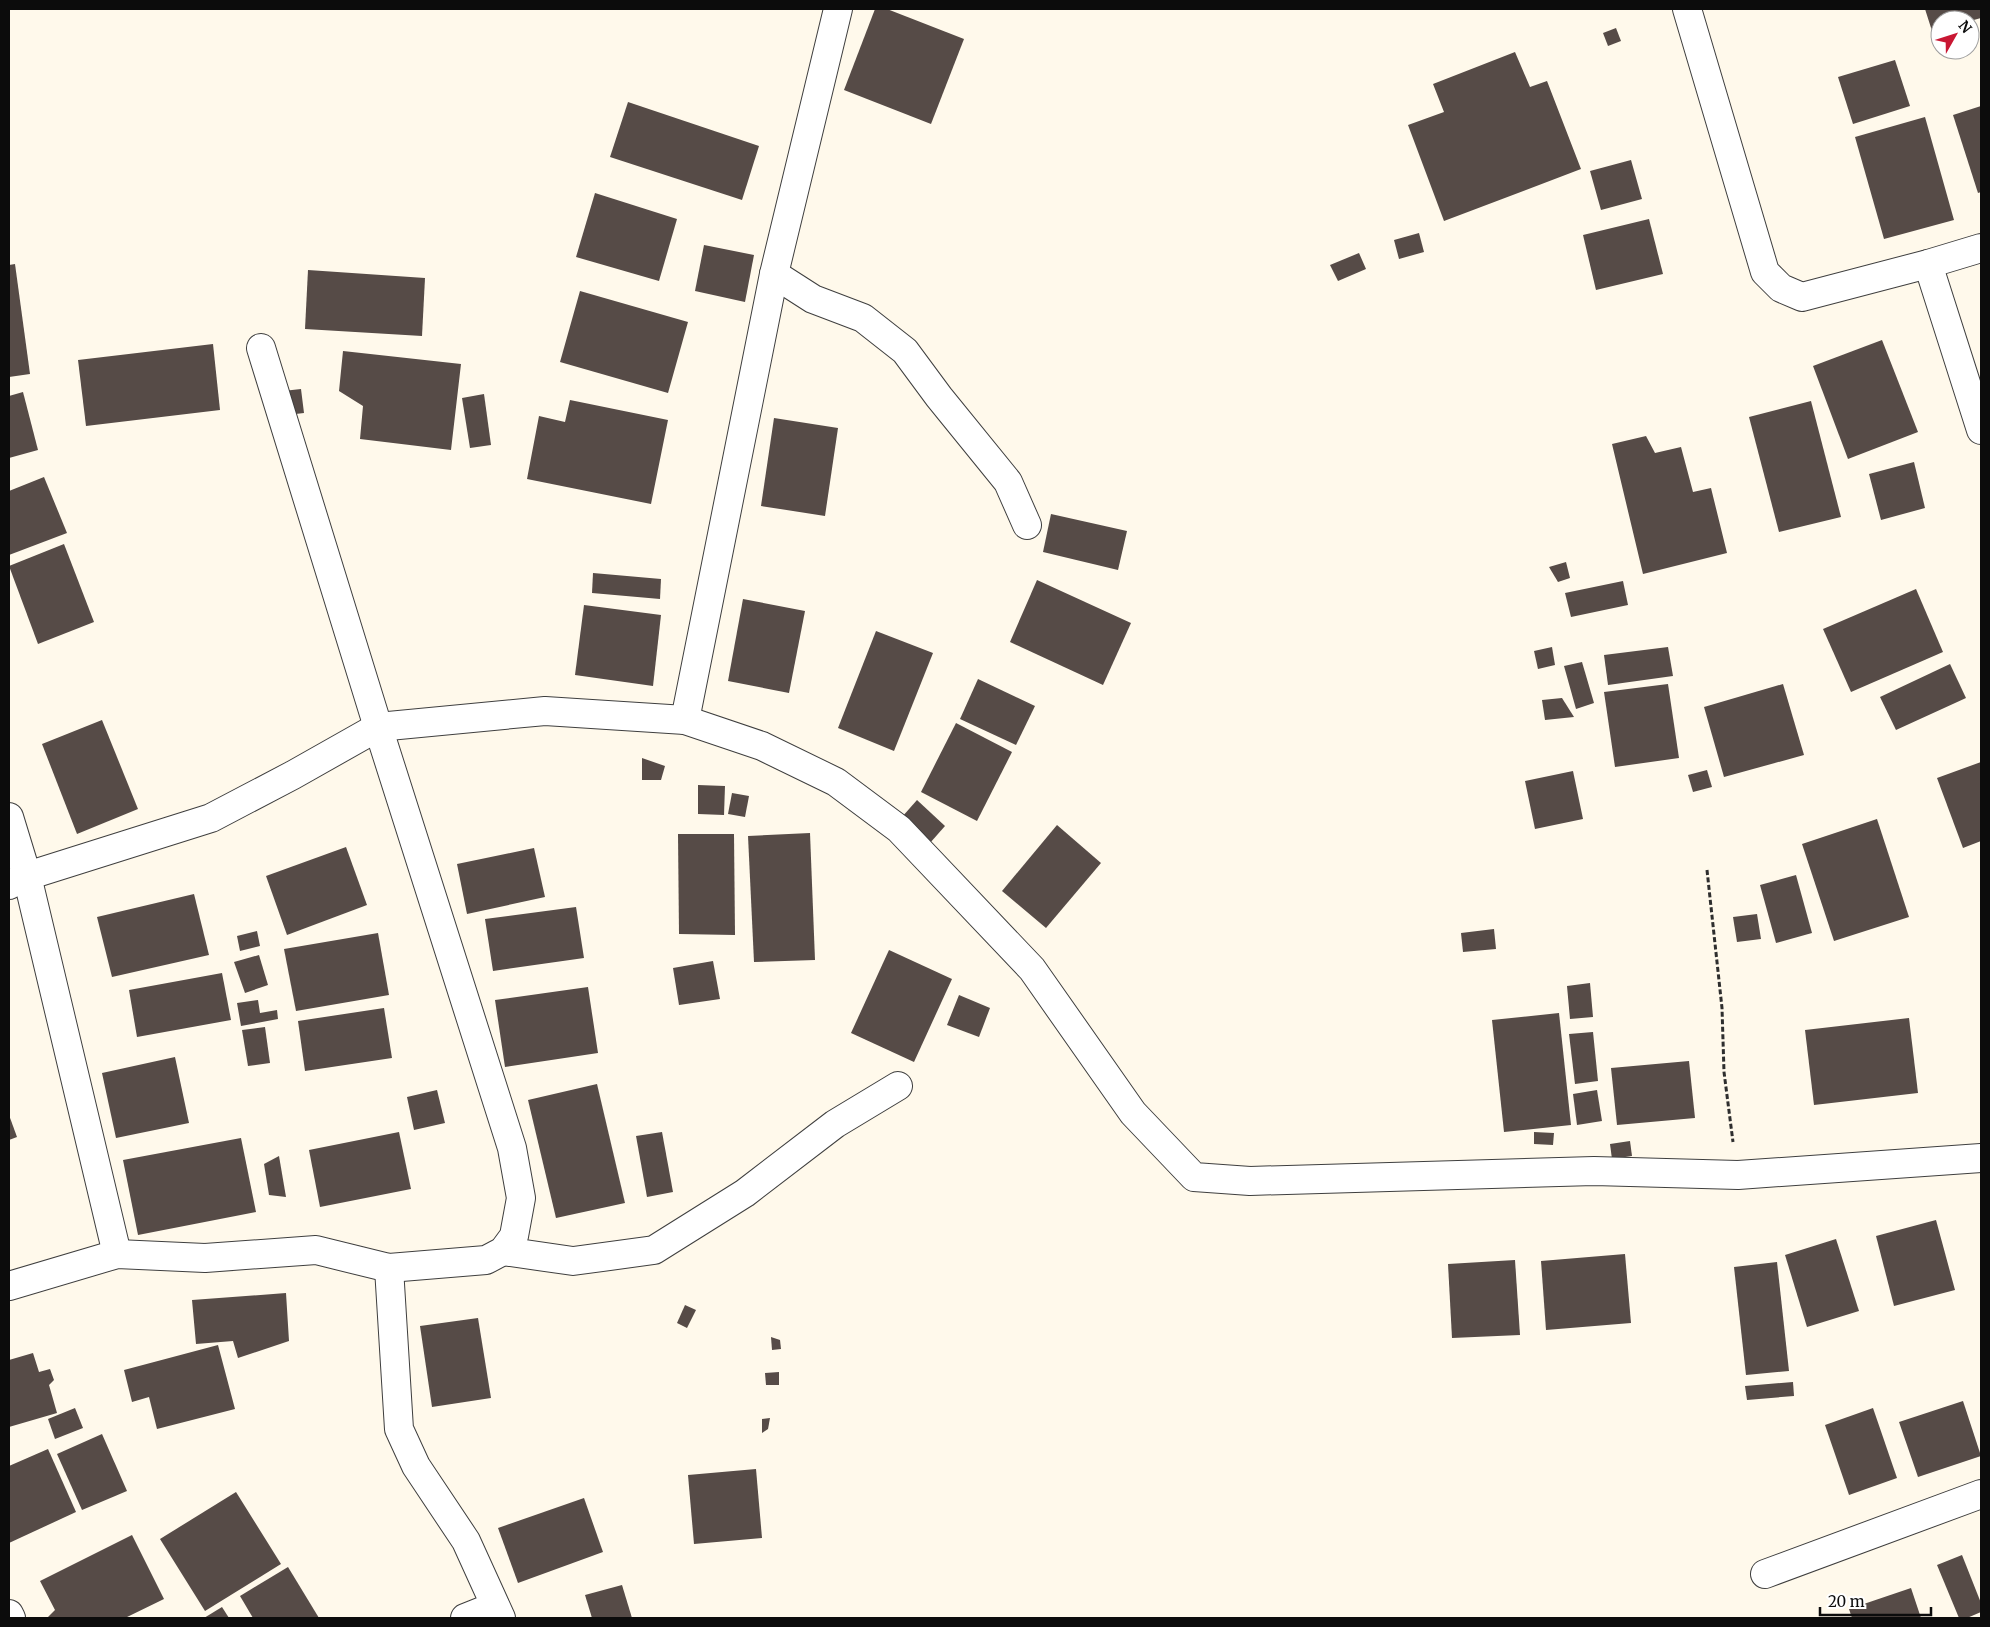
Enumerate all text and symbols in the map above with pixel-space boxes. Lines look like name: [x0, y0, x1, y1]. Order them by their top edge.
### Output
north arrow: [1930, 10, 1980, 60]
text: N: [1955, 17, 1976, 37]
scale bar: [1820, 1584, 1931, 1616]
text: 20 m: [1828, 1592, 1865, 1611]

